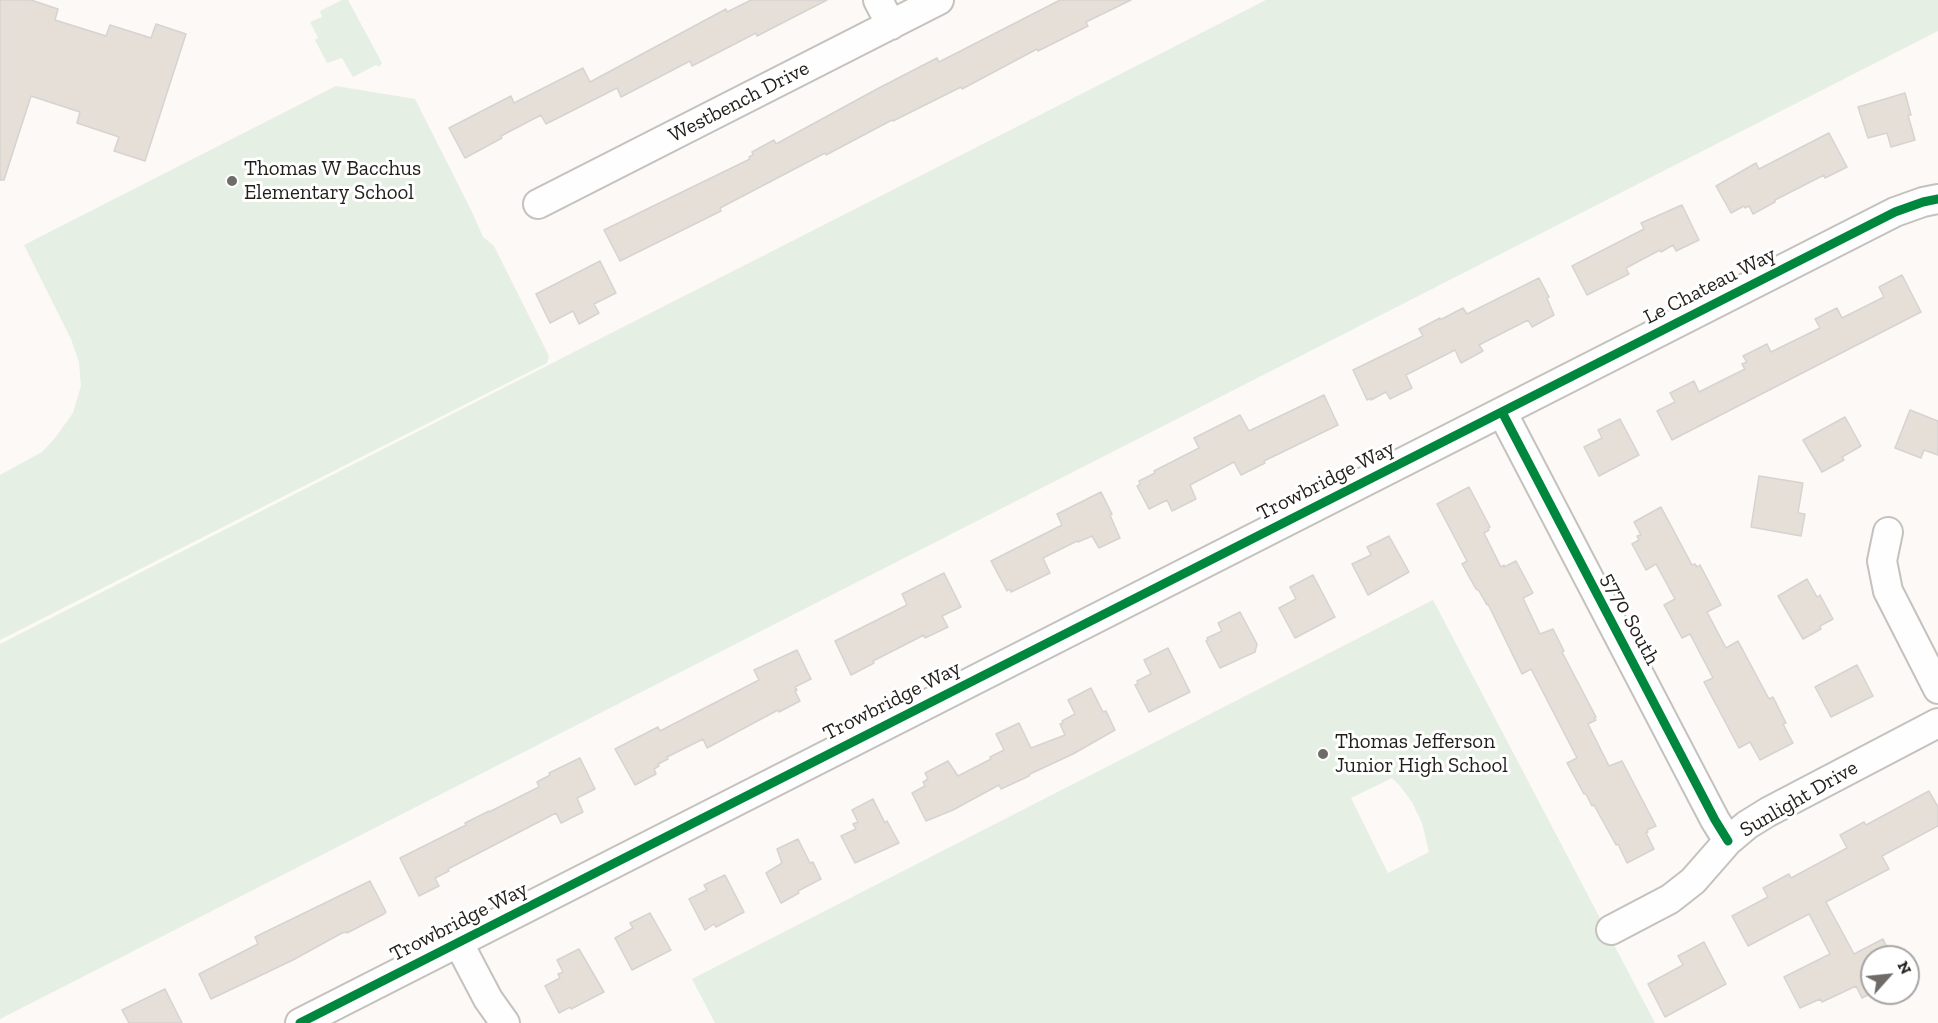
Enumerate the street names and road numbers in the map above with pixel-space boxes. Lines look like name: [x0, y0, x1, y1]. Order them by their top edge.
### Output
street label: Westbench Drive: [665, 56, 813, 148]
street label: Le Chateau Way: [1640, 242, 1780, 330]
street label: Trowbridge Way: [1253, 436, 1399, 526]
street label: 5770 South: [1595, 569, 1665, 669]
street label: Trowbridge Way: [819, 656, 965, 746]
street label: Sunlight Drive: [1736, 755, 1862, 843]
street label: Trowbridge Way: [386, 877, 532, 967]

